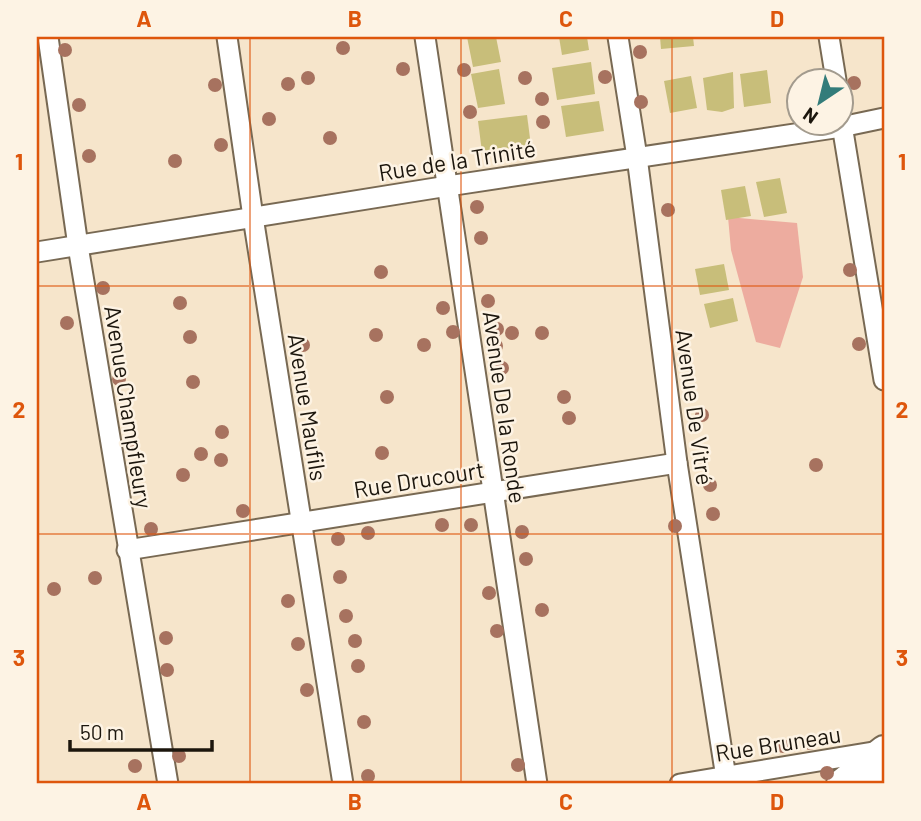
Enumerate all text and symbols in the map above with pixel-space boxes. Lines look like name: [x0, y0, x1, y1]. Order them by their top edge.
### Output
text: A: [136, 4, 152, 32]
text: B: [348, 4, 362, 32]
text: C: [559, 4, 573, 32]
text: D: [770, 4, 784, 32]
north arrow: [785, 66, 855, 136]
text: N: [798, 103, 822, 129]
street label: Rue de la Trinité: [376, 134, 538, 186]
text: 1: [15, 147, 23, 175]
text: 1: [898, 147, 906, 175]
street label: Avenue Champfleury: [99, 303, 159, 511]
street label: Avenue De la Ronde: [478, 309, 532, 505]
street label: Avenue De Vitré: [670, 327, 720, 487]
street label: Avenue Maufils: [283, 331, 333, 483]
text: 2: [13, 395, 25, 423]
text: 2: [896, 395, 908, 423]
street label: Rue Drucourt: [352, 455, 486, 503]
text: 3: [13, 643, 25, 671]
text: 3: [896, 643, 908, 671]
scale bar: [70, 709, 212, 753]
text: 50 m: [80, 719, 124, 744]
street label: Rue Bruneau: [713, 719, 843, 767]
text: A: [136, 787, 152, 815]
text: B: [348, 787, 362, 815]
text: C: [559, 787, 573, 815]
text: D: [770, 787, 784, 815]

